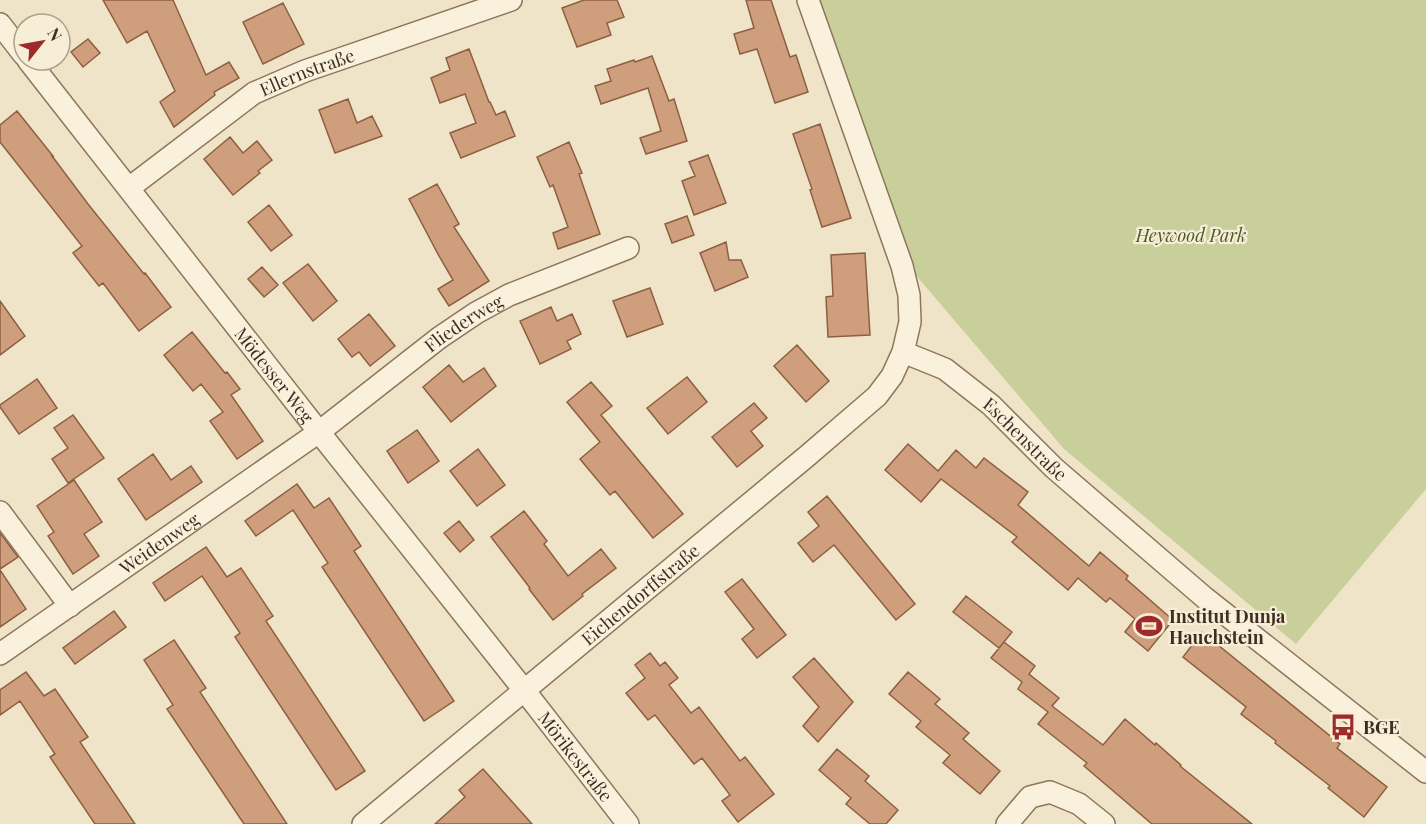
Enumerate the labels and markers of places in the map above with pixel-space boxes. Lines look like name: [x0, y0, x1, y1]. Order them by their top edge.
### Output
place label: Institut Dunja Hauchstein: [1169, 604, 1286, 649]
sports icon: Institut Dunja Hauchstein: [1134, 611, 1164, 641]
bus stop icon: BGE: [1328, 712, 1358, 742]
place label: BGE: [1363, 715, 1400, 739]

